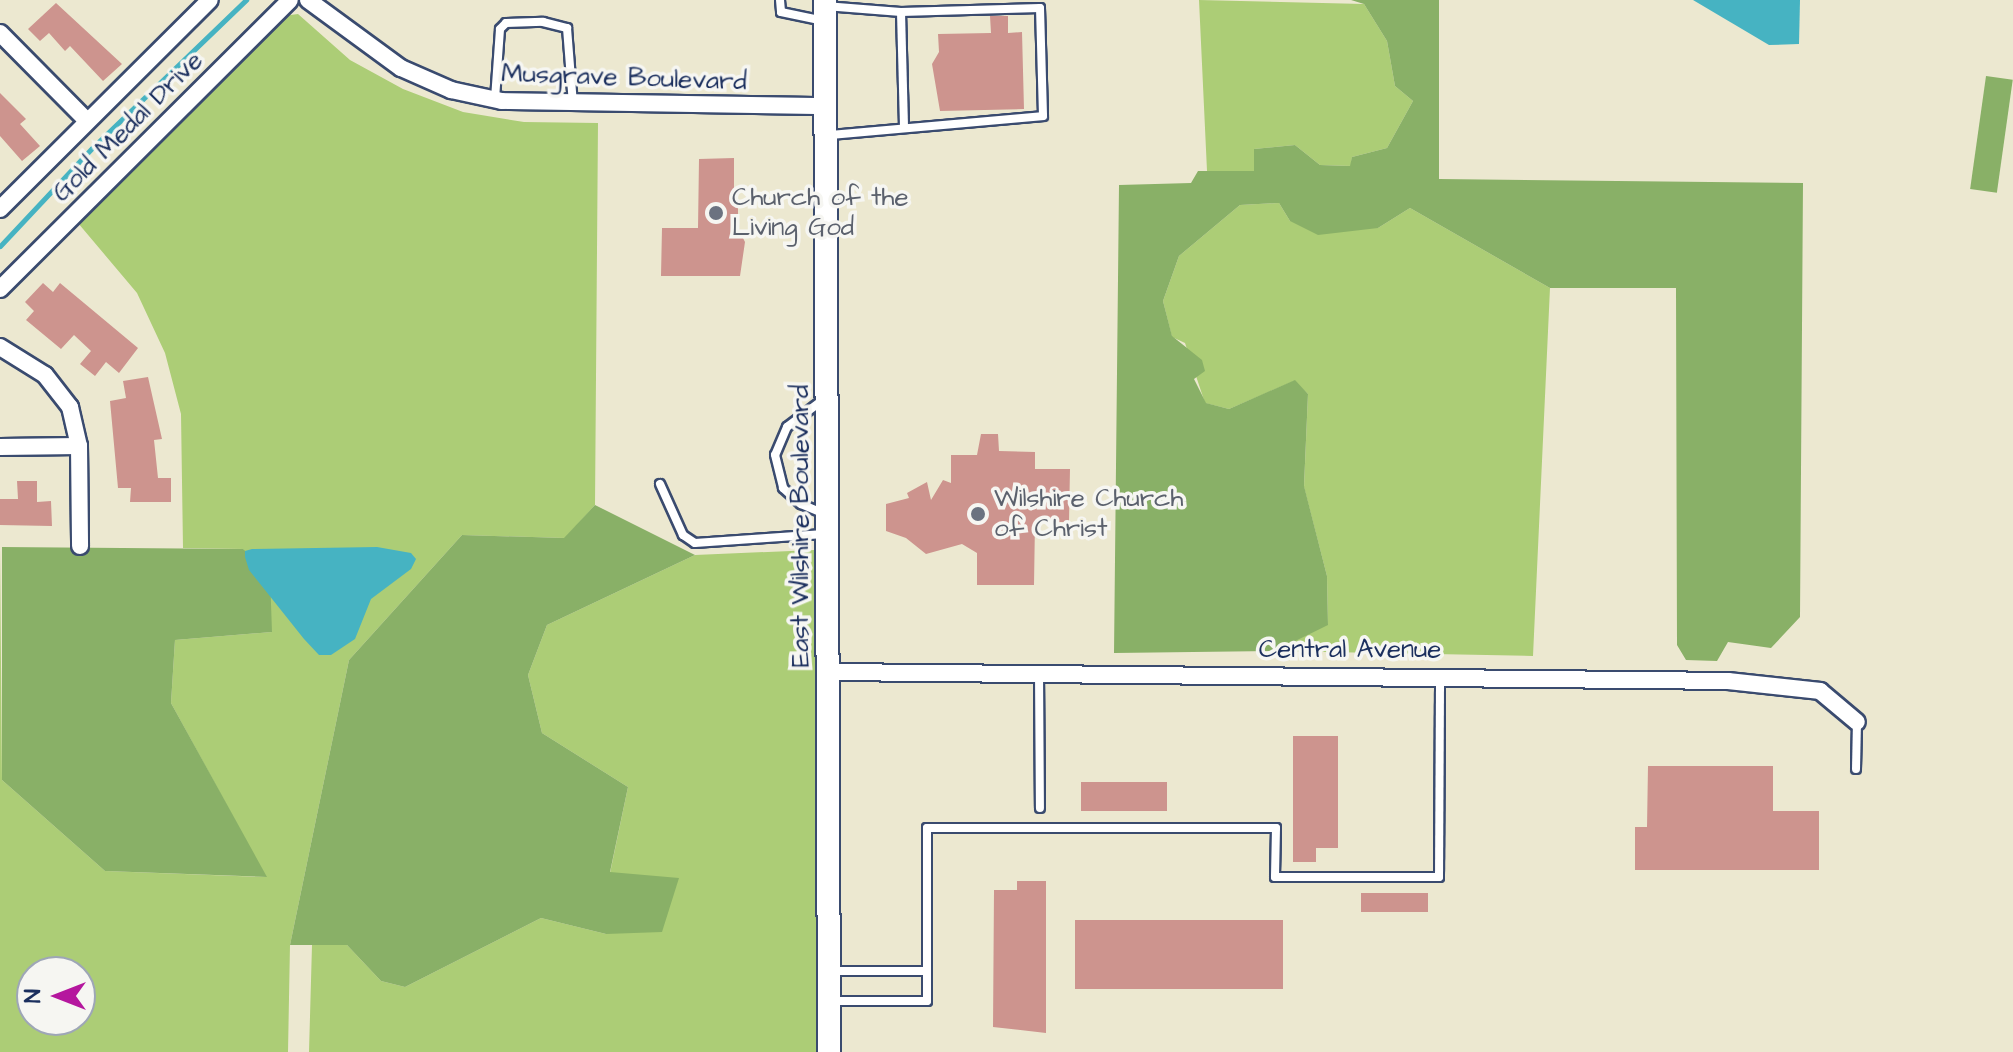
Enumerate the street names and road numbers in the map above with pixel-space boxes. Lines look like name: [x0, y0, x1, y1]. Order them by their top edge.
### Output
street label: Gold Medal Drive: [46, 45, 210, 209]
street label: Musgrave Boulevard: [501, 58, 747, 98]
street label: East Wilshire Boulevard: [785, 385, 817, 667]
street label: Central Avenue: [1259, 634, 1441, 666]

